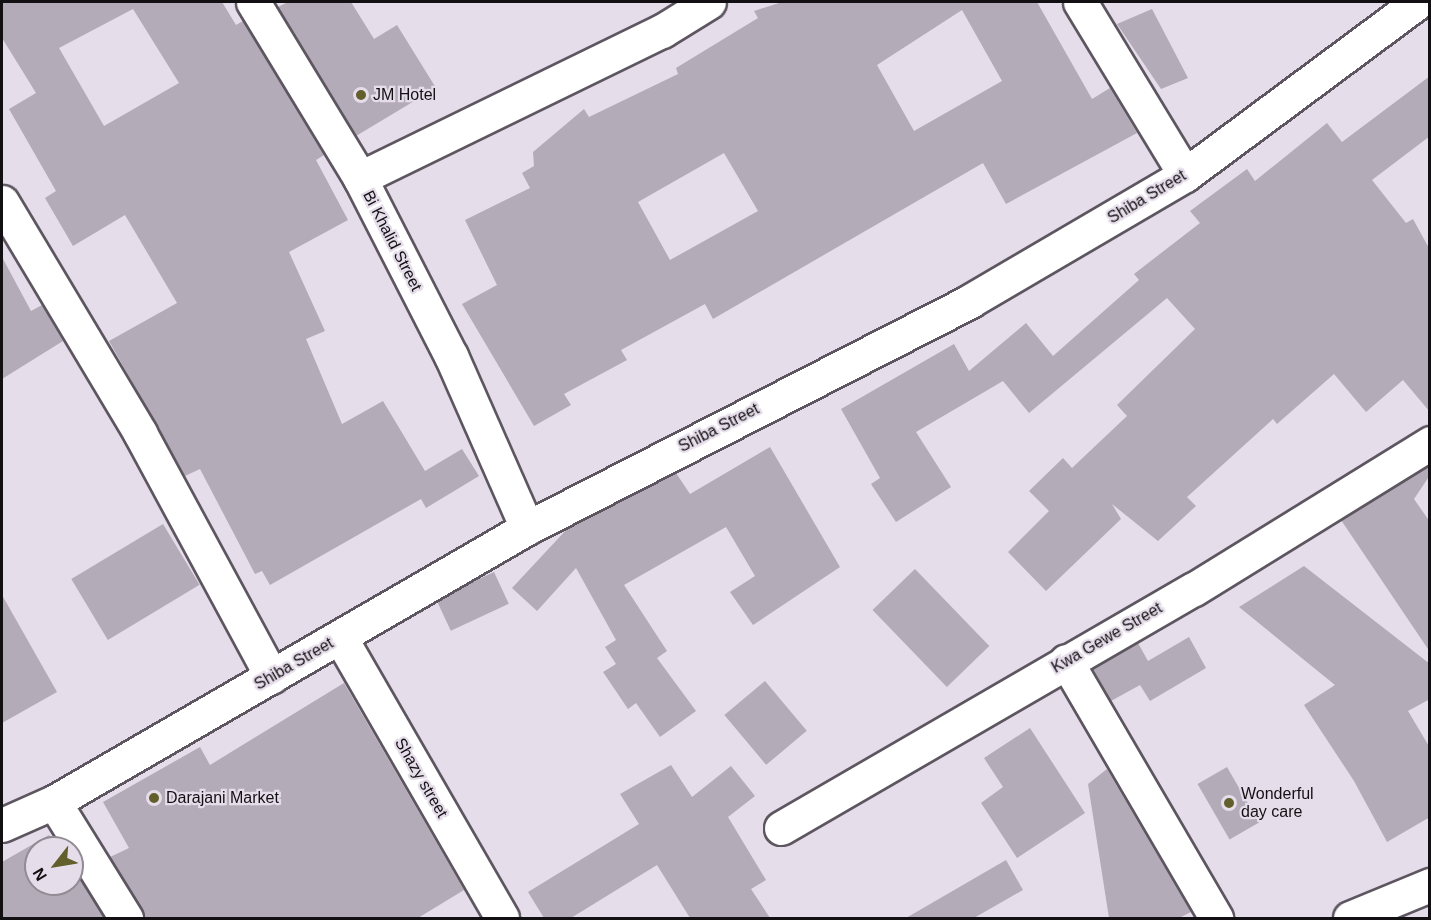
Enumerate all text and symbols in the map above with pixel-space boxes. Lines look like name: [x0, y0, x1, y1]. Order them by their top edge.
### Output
place label: JM Hotel: [373, 85, 436, 105]
marker: JM Hotel: [354, 88, 368, 102]
street label: Shiba Street: [1104, 166, 1190, 228]
street label: Bi Khalid Street: [358, 188, 426, 294]
street label: Shiba Street: [675, 399, 763, 457]
street label: Kwa Gewe Street: [1048, 599, 1166, 677]
street label: Shiba Street: [251, 634, 337, 694]
street label: Shazy street: [390, 735, 452, 821]
place label: Wonderful day care: [1241, 784, 1314, 822]
place label: Darajani Market: [166, 788, 279, 808]
marker: Darajani Market: [147, 791, 161, 805]
marker: Wonderful day care: [1222, 796, 1236, 810]
north arrow: [24, 836, 84, 896]
text: N: [30, 865, 50, 884]

